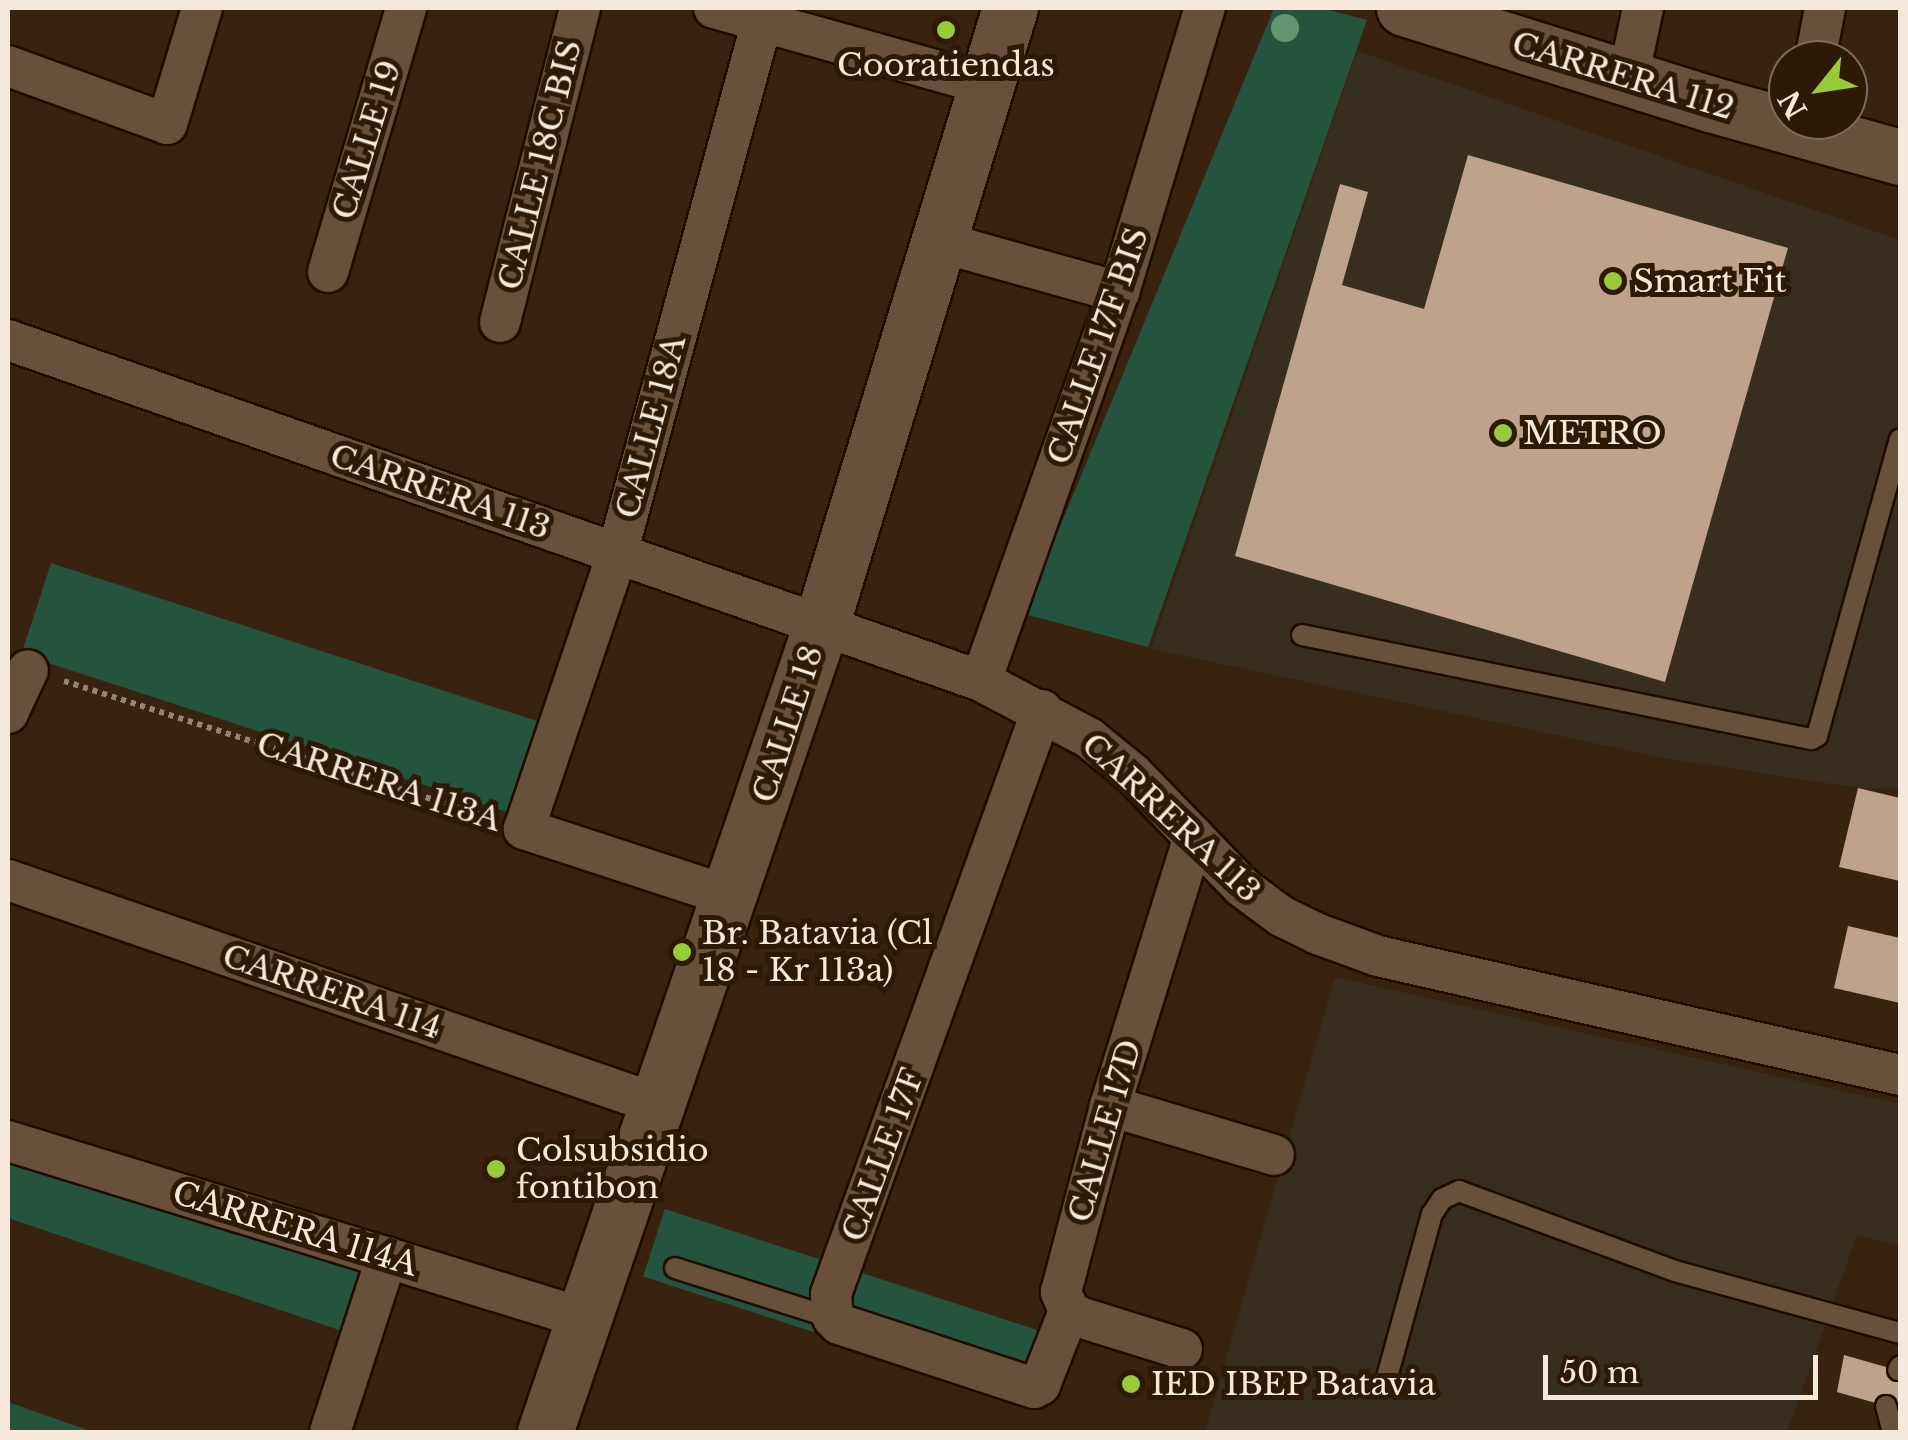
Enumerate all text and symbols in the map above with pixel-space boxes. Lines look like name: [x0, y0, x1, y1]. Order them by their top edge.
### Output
marker: Cooratiendas: [935, 19, 957, 41]
street label: CARRERA 112: [1507, 24, 1739, 128]
street label: CALLE 18C BIS: [490, 36, 590, 294]
north arrow: [1768, 40, 1868, 140]
place label: Cooratiendas: [837, 46, 1055, 84]
street label: CALLE 19: [325, 56, 409, 224]
text: N: [1772, 84, 1815, 124]
street label: CALLE 17F BIS: [1039, 222, 1157, 470]
place label: Smart Fit: [1633, 262, 1787, 300]
marker: Smart Fit: [1602, 270, 1624, 292]
street label: CALLE 18A: [608, 331, 694, 523]
place label: METRO: [1523, 414, 1662, 452]
marker: METRO: [1492, 422, 1514, 444]
street label: CARRERA 113: [324, 436, 556, 548]
street label: CALLE 18: [745, 641, 831, 807]
street label: CARRERA 113A: [251, 724, 507, 840]
street label: CARRERA 113: [1073, 725, 1269, 911]
place label: Br. Batavia (Cl 18 - Kr 113a): [702, 915, 933, 990]
street label: CARRERA 114: [217, 936, 447, 1048]
marker: Br. Batavia (Cl 18 - Kr 113a): [671, 941, 693, 963]
street label: CALLE 17D: [1061, 1035, 1149, 1227]
street label: CALLE 17F: [834, 1063, 932, 1247]
place label: Colsubsidio fontibon: [516, 1132, 709, 1207]
marker: Colsubsidio fontibon: [485, 1158, 507, 1180]
street label: CARRERA 114A: [167, 1173, 423, 1285]
scale bar: [1548, 1335, 1823, 1397]
text: 50 m: [1560, 1354, 1639, 1391]
place label: IED IBEP Batavia: [1151, 1365, 1437, 1403]
marker: IED IBEP Batavia: [1120, 1373, 1142, 1395]

